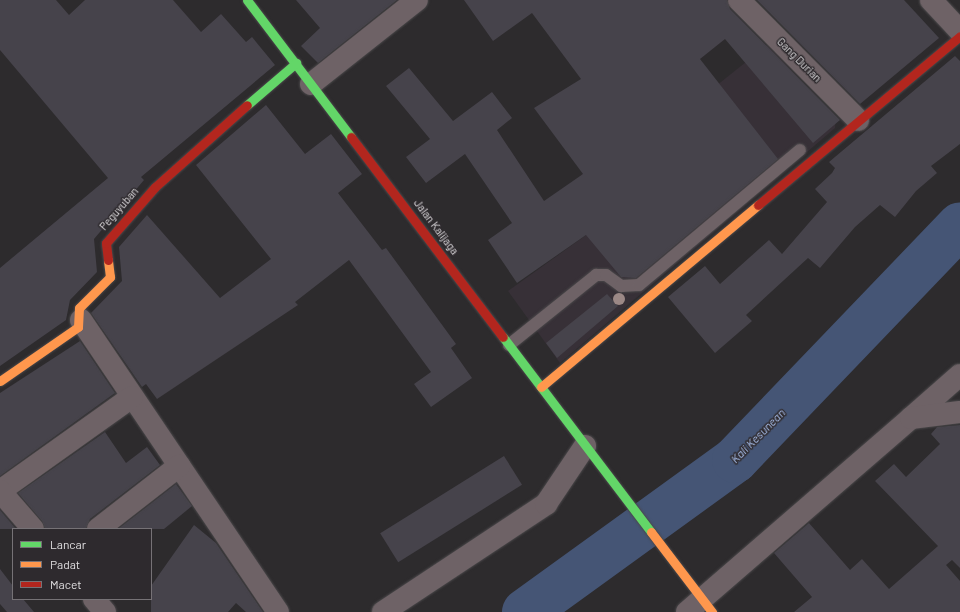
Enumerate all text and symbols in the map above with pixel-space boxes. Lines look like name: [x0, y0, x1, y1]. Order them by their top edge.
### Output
street label: Gang Durian: [774, 35, 824, 85]
street label: Peguyuban: [97, 185, 141, 233]
street label: Jalan Kalijaga: [411, 197, 461, 257]
water label: Kali Kesunean: [728, 406, 788, 466]
legend: [12, 528, 152, 600]
text: Lancar: [50, 537, 86, 551]
text: Padat: [50, 557, 80, 571]
text: Macet: [50, 577, 82, 591]

